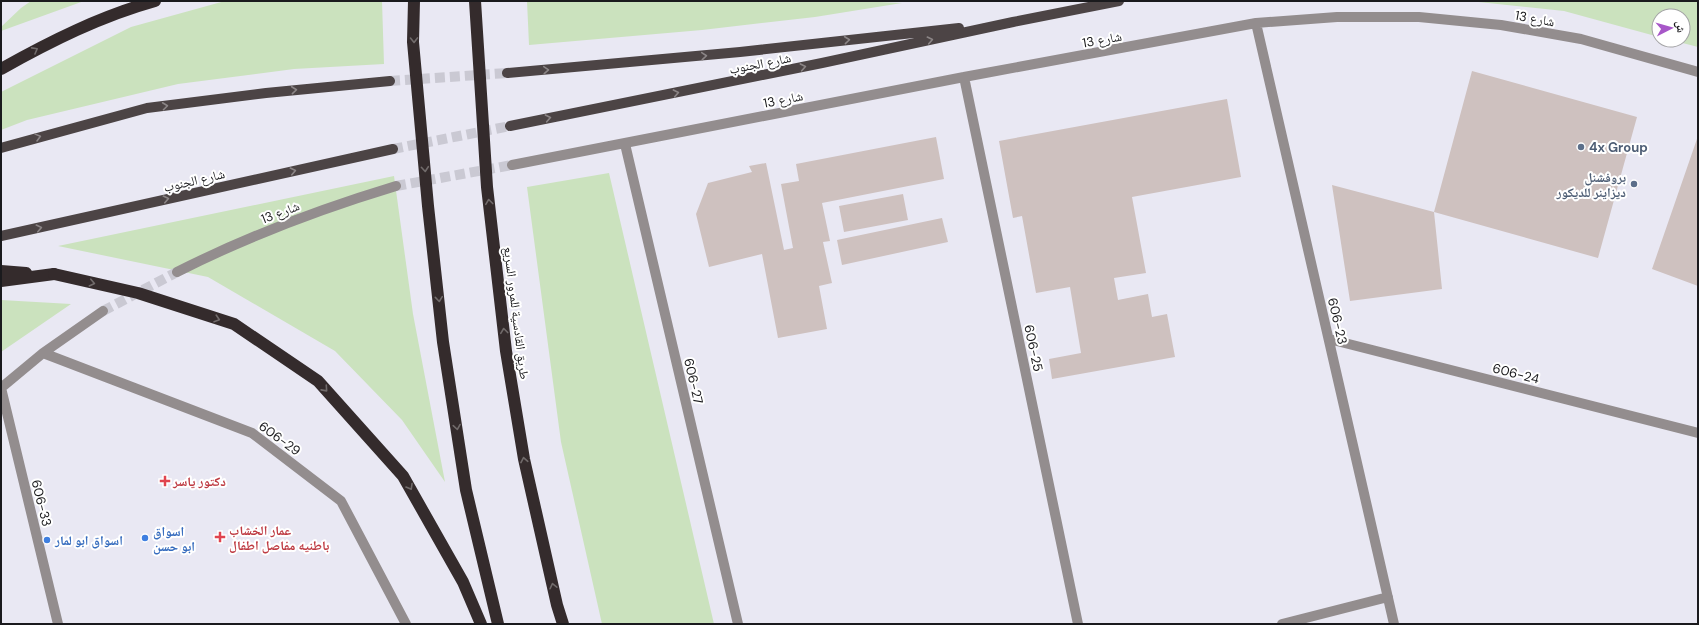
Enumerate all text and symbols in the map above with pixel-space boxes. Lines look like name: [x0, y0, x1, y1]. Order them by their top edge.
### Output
street label: شارع 13: [1514, 7, 1556, 31]
north arrow: [1651, 8, 1691, 48]
text: ش: [1672, 20, 1689, 34]
street label: شارع 13: [1081, 28, 1123, 52]
one-way arrow: [844, 36, 850, 45]
one-way arrow: [927, 36, 934, 44]
one-way arrow: [409, 37, 418, 43]
one-way arrow: [31, 47, 38, 55]
street label: شارع الجنوب: [728, 49, 793, 79]
one-way arrow: [701, 51, 707, 60]
one-way arrow: [800, 64, 806, 72]
one-way arrow: [543, 65, 549, 74]
one-way arrow: [291, 86, 297, 95]
street label: شارع 13: [762, 87, 805, 113]
one-way arrow: [673, 89, 679, 97]
one-way arrow: [161, 102, 168, 111]
one-way arrow: [545, 114, 552, 123]
one-way arrow: [35, 133, 42, 141]
place label: 4x Group: [1589, 139, 1648, 156]
marker: 4x Group: [1576, 142, 1586, 152]
street label: شارع الجنوب: [162, 165, 227, 197]
one-way arrow: [420, 166, 429, 173]
one-way arrow: [290, 167, 296, 175]
place label: بروفشنل ديزاينر للديكور: [1556, 169, 1626, 201]
marker: بروفشنل ديزاينر للديكور: [1629, 179, 1639, 189]
one-way arrow: [163, 196, 169, 204]
street label: شارع 13: [258, 197, 302, 228]
one-way arrow: [485, 199, 494, 205]
one-way arrow: [36, 224, 42, 232]
street label: طريق القادسية للمرور السريع: [499, 246, 533, 381]
one-way arrow: [89, 278, 95, 286]
one-way arrow: [434, 296, 443, 302]
street label: 606-23: [1324, 296, 1351, 346]
one-way arrow: [213, 314, 220, 323]
street label: 606-25: [1020, 323, 1047, 373]
one-way arrow: [500, 328, 509, 334]
street label: 606-27: [680, 357, 707, 406]
street label: 606-24: [1491, 360, 1541, 387]
one-way arrow: [320, 384, 328, 392]
street label: 606-29: [255, 417, 304, 459]
one-way arrow: [452, 424, 460, 431]
one-way arrow: [521, 456, 529, 463]
place label: دكتور ياسر: [172, 473, 226, 490]
marker: دكتور ياسر: [160, 476, 170, 486]
street label: 606-33: [28, 478, 56, 528]
one-way arrow: [405, 483, 412, 490]
place label: عمار الخشاب باطنيه مفاصل اطفال: [229, 522, 330, 554]
place label: اسواق ابو حسن: [153, 523, 195, 555]
marker: عمار الخشاب باطنيه مفاصل اطفال: [214, 531, 226, 543]
place label: اسواق ابو لمار: [54, 532, 123, 549]
marker: اسواق ابو حسن: [140, 533, 150, 543]
marker: اسواق ابو لمار: [42, 535, 52, 545]
one-way arrow: [549, 583, 557, 590]

